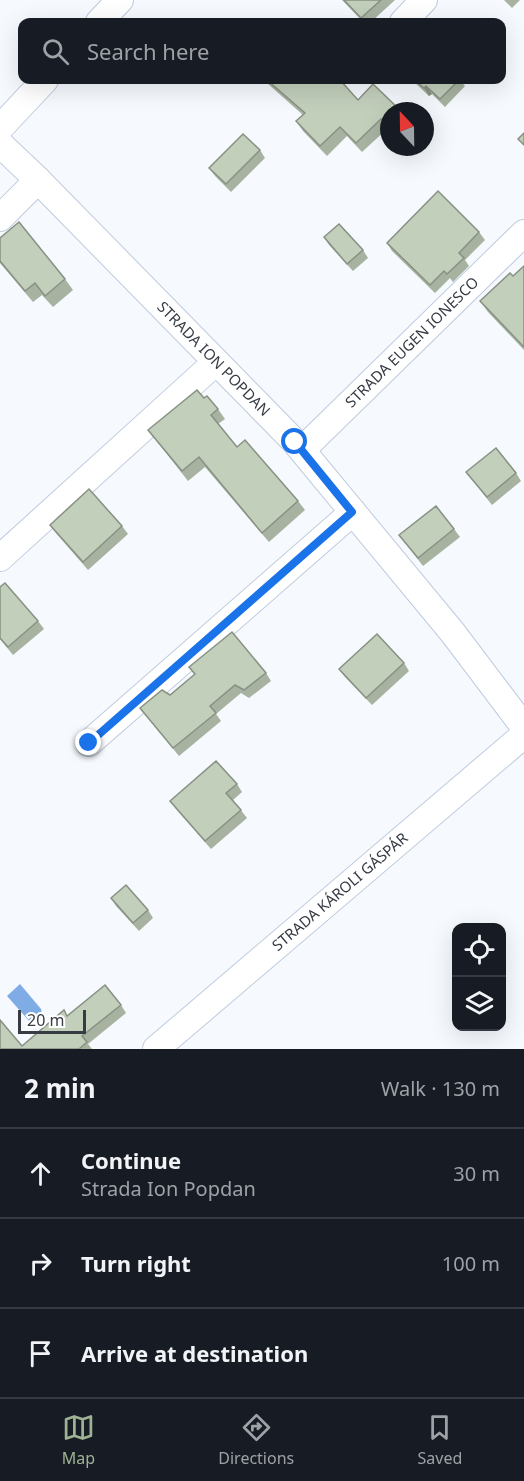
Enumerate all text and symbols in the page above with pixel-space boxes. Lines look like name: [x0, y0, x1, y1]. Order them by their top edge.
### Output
search box: [18, 18, 506, 84]
icon: search: [39, 35, 72, 68]
text: Search here: [87, 36, 209, 66]
north arrow: [380, 102, 434, 156]
street label: STRADA EUGEN IONESCO: [340, 272, 483, 411]
street label: STRADA ION POPDAN: [153, 297, 275, 420]
route start: [281, 428, 307, 454]
route end: [75, 729, 101, 755]
street label: STRADA KÁROLI GÁSPÁR: [267, 827, 412, 955]
map controls: [452, 923, 506, 1031]
button: locate: [452, 923, 506, 977]
button: layers: [452, 977, 506, 1031]
scale bar: [18, 1007, 86, 1034]
text: 20 m: [27, 1009, 64, 1031]
text: 2 min: [24, 1070, 96, 1106]
text: Walk · 130 m: [381, 1075, 500, 1102]
text: Continue: [81, 1145, 181, 1175]
icon: ahead: [24, 1157, 57, 1190]
text: 30 m: [453, 1160, 500, 1187]
text: Strada Ion Popdan: [81, 1175, 256, 1202]
icon: right: [24, 1247, 57, 1280]
text: Turn right: [81, 1248, 191, 1278]
text: 100 m: [442, 1250, 500, 1277]
icon: arrive: [24, 1337, 57, 1370]
text: Arrive at destination: [81, 1338, 308, 1368]
tab: Map: [62, 1411, 95, 1469]
tab: Directions: [218, 1411, 294, 1469]
tab: Saved: [418, 1411, 462, 1469]

